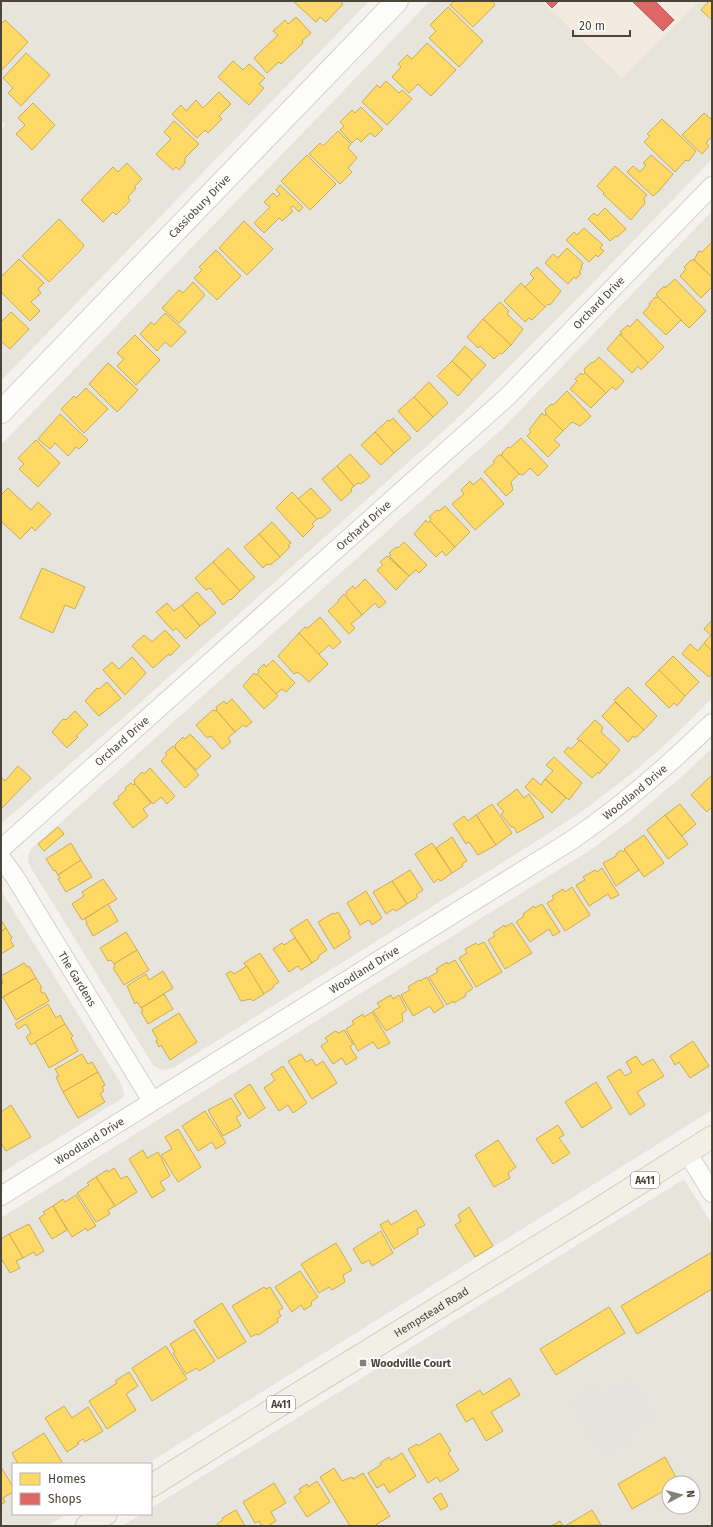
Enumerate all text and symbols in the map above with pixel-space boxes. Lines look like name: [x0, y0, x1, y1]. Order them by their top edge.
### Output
scale bar: [573, 12, 630, 38]
text: 20 m: [579, 19, 605, 33]
street label: Cassiobury Drive: [166, 172, 233, 241]
street label: Orchard Drive: [570, 274, 628, 332]
street label: Orchard Drive: [334, 498, 394, 553]
street label: Orchard Drive: [92, 714, 152, 769]
street label: Woodland Drive: [600, 762, 670, 823]
street label: Woodland Drive: [327, 943, 402, 996]
street label: The Gardens: [55, 949, 99, 1009]
street label: Woodland Drive: [52, 1115, 127, 1168]
road number: A411: [631, 1172, 659, 1188]
street label: Hempstead Road: [392, 1284, 471, 1340]
place label: Woodville Court: [371, 1357, 452, 1370]
marker: Woodville Court: [358, 1358, 368, 1368]
road number: A411: [267, 1396, 295, 1412]
legend: [12, 1463, 152, 1515]
text: Homes: [48, 1472, 86, 1486]
north arrow: [661, 1475, 701, 1515]
text: N: [684, 1489, 697, 1498]
text: Shops: [48, 1492, 82, 1506]

